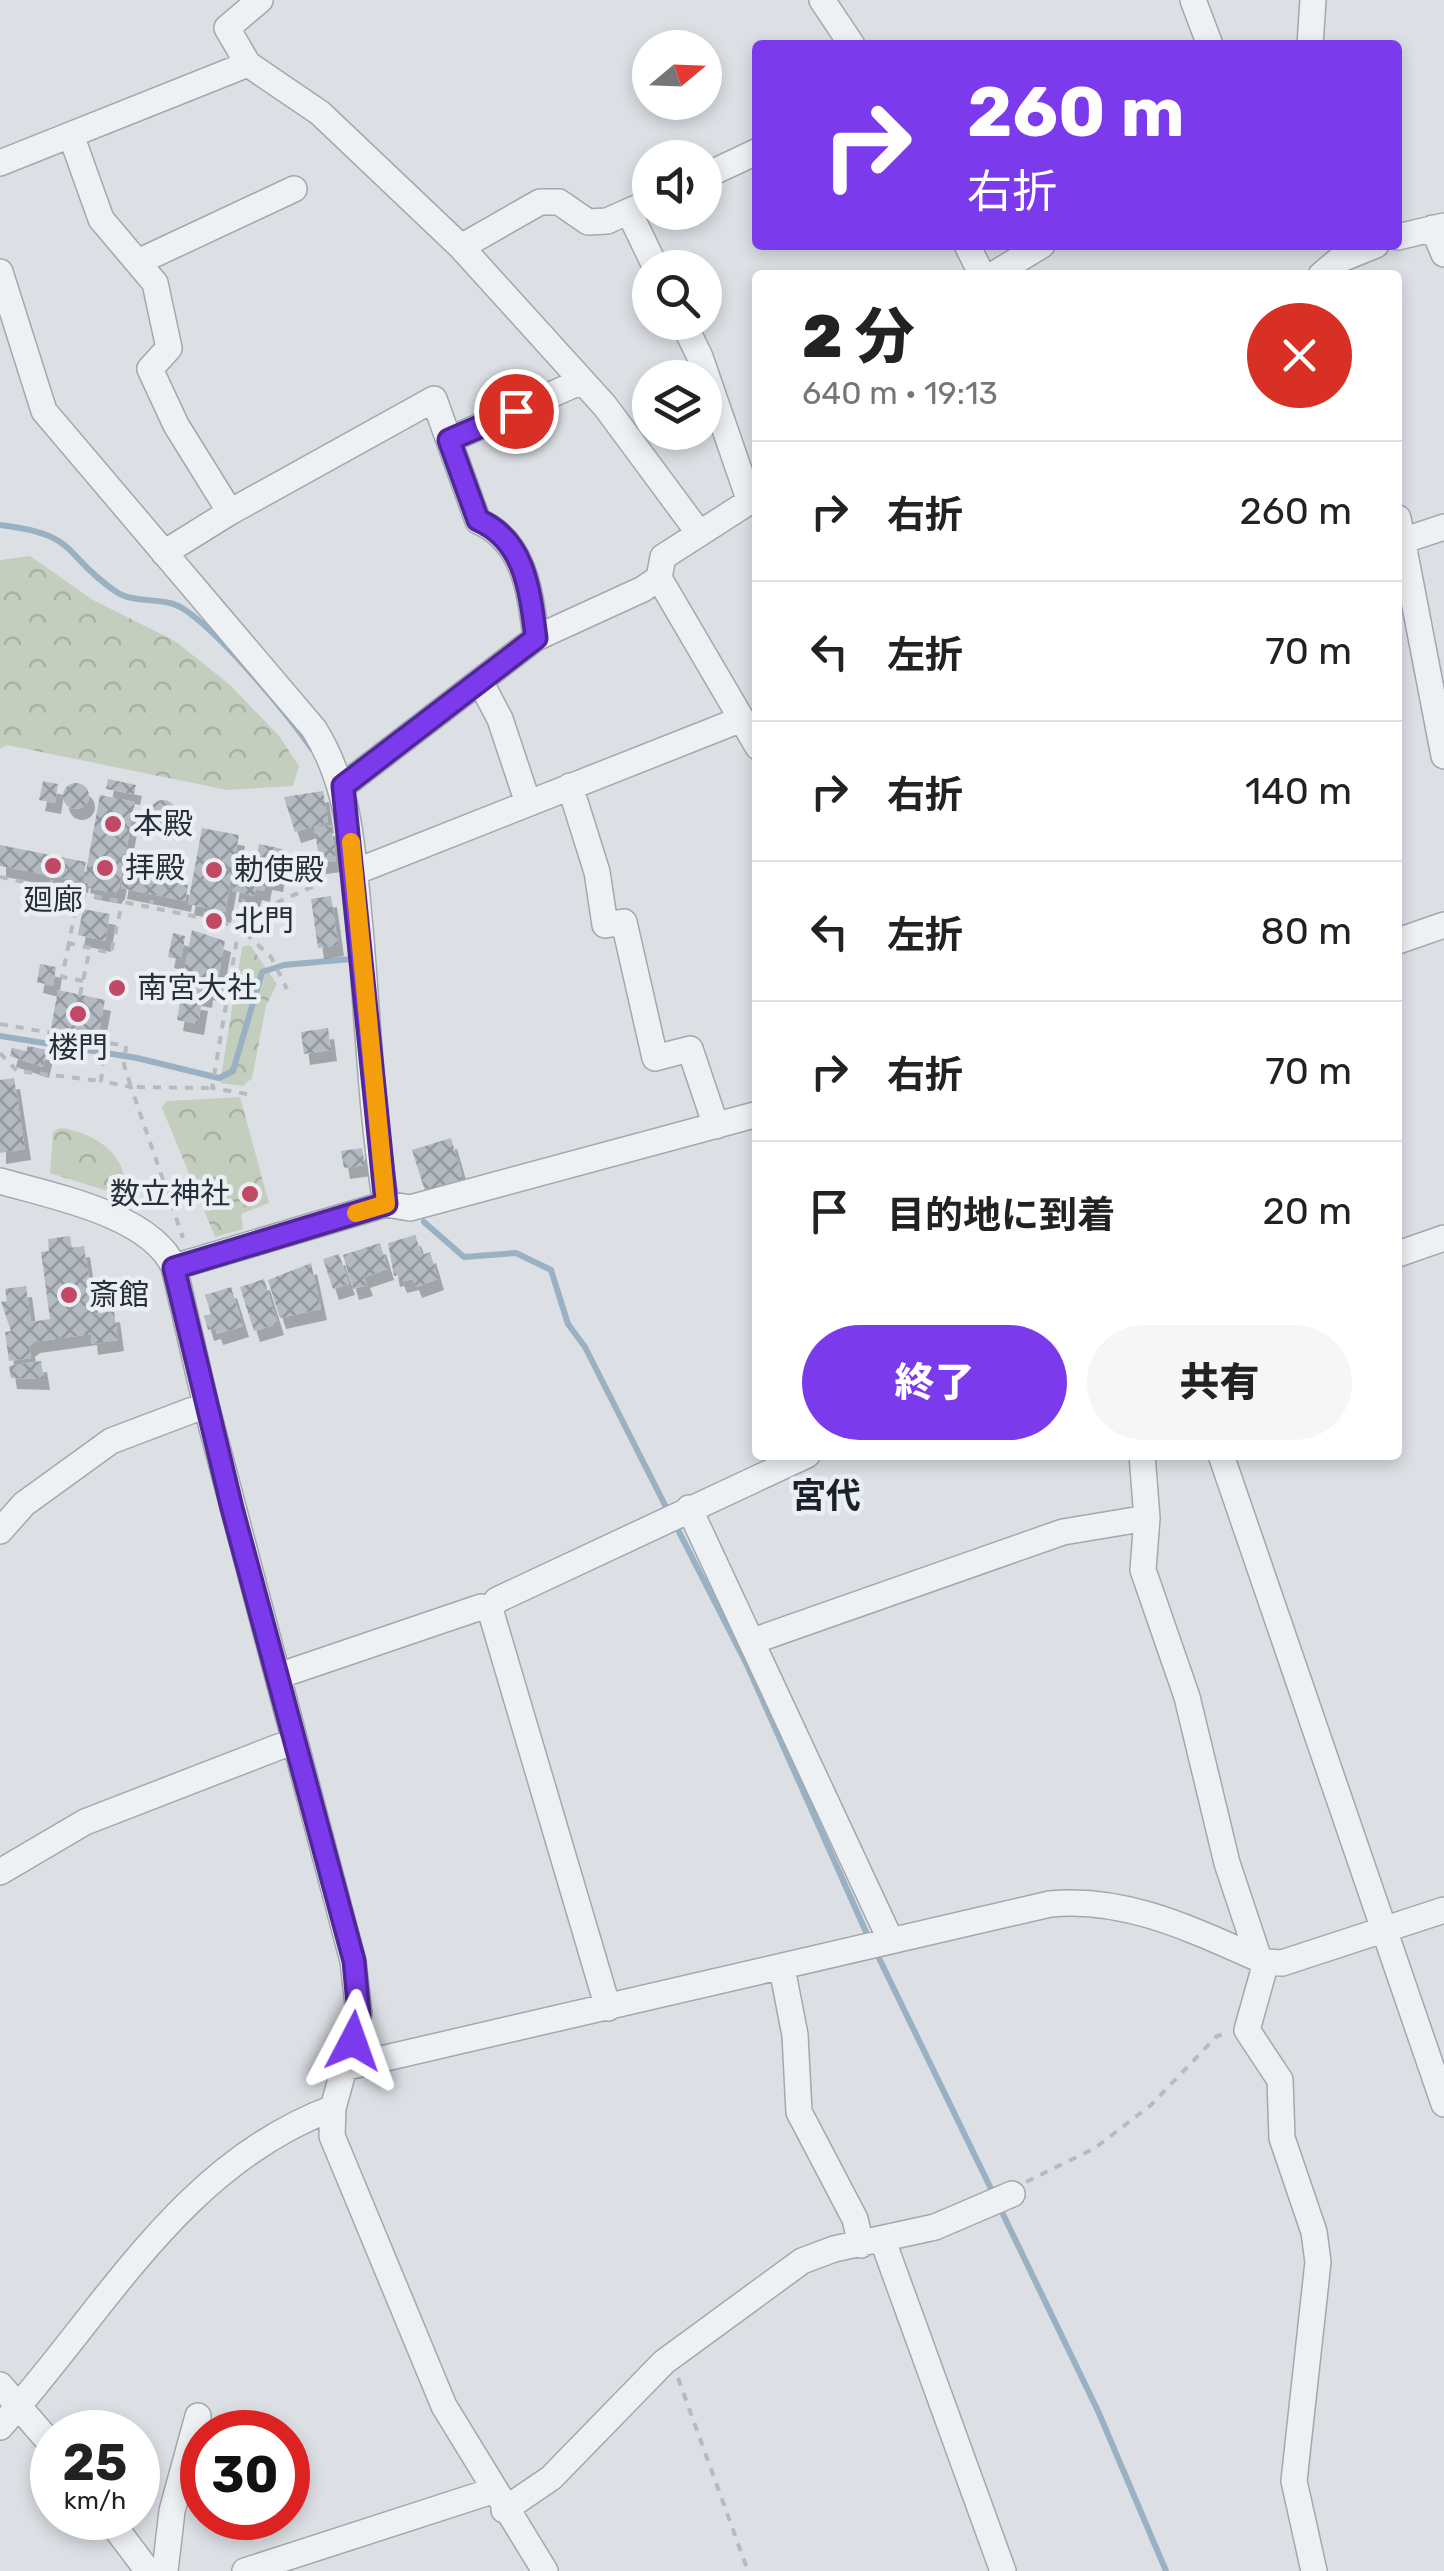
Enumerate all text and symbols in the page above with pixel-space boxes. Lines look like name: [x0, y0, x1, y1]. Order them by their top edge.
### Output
north arrow: [632, 30, 722, 120]
map controls: [632, 30, 722, 450]
text: 260 m: [967, 71, 1185, 154]
icon: right: [802, 80, 932, 210]
button: sound: [632, 140, 722, 230]
text: 右折: [967, 165, 1057, 218]
button: search: [632, 250, 722, 340]
text: 2 分: [802, 301, 915, 372]
button: close: [1247, 303, 1352, 408]
button: layers: [632, 360, 722, 450]
pin: [474, 369, 559, 454]
text: 640 m · 19:13: [802, 374, 998, 412]
icon: arrive: [489, 384, 544, 439]
icon: right: [802, 484, 857, 539]
text: 260 m: [1240, 488, 1352, 534]
text: 右折: [887, 492, 963, 538]
icon: left: [802, 624, 857, 679]
text: 70 m: [1265, 628, 1352, 674]
text: 左折: [887, 632, 963, 678]
icon: right: [802, 764, 857, 819]
text: 140 m: [1245, 768, 1352, 814]
text: 右折: [887, 772, 963, 818]
place label: 本殿: [133, 806, 193, 842]
marker: 本殿: [102, 813, 124, 835]
place label: 拝殿: [125, 850, 185, 886]
place label: 勅使殿: [234, 852, 324, 888]
marker: 廻廊: [42, 855, 64, 877]
marker: 拝殿: [94, 857, 116, 879]
marker: 勅使殿: [203, 859, 225, 881]
place label: 廻廊: [23, 882, 83, 918]
place label: 北門: [234, 903, 294, 939]
icon: left: [802, 904, 857, 959]
text: 80 m: [1261, 908, 1352, 954]
marker: 北門: [203, 910, 225, 932]
text: 左折: [887, 912, 963, 958]
place label: 南宮大社: [137, 970, 257, 1006]
marker: 南宮大社: [106, 977, 128, 999]
marker: 楼門: [67, 1003, 89, 1025]
place label: 楼門: [48, 1030, 108, 1066]
icon: right: [802, 1044, 857, 1099]
text: 70 m: [1265, 1048, 1352, 1094]
text: 右折: [887, 1052, 963, 1098]
place label: 数立神社: [110, 1176, 230, 1212]
marker: 数立神社: [239, 1183, 261, 1205]
icon: arrive: [802, 1184, 857, 1239]
text: 20 m: [1262, 1188, 1352, 1234]
text: 目的地に到着: [887, 1192, 1115, 1238]
place label: 斎館: [89, 1277, 149, 1313]
marker: 斎館: [58, 1284, 80, 1306]
button: 終了: [802, 1325, 1067, 1440]
button: 共有: [1087, 1325, 1352, 1440]
district label: 宮代: [791, 1475, 861, 1517]
position arrow: [301, 1989, 405, 2093]
speed limit sign: 30: [180, 2410, 310, 2540]
text: 25: [63, 2433, 127, 2493]
text: km/h: [64, 2486, 126, 2515]

